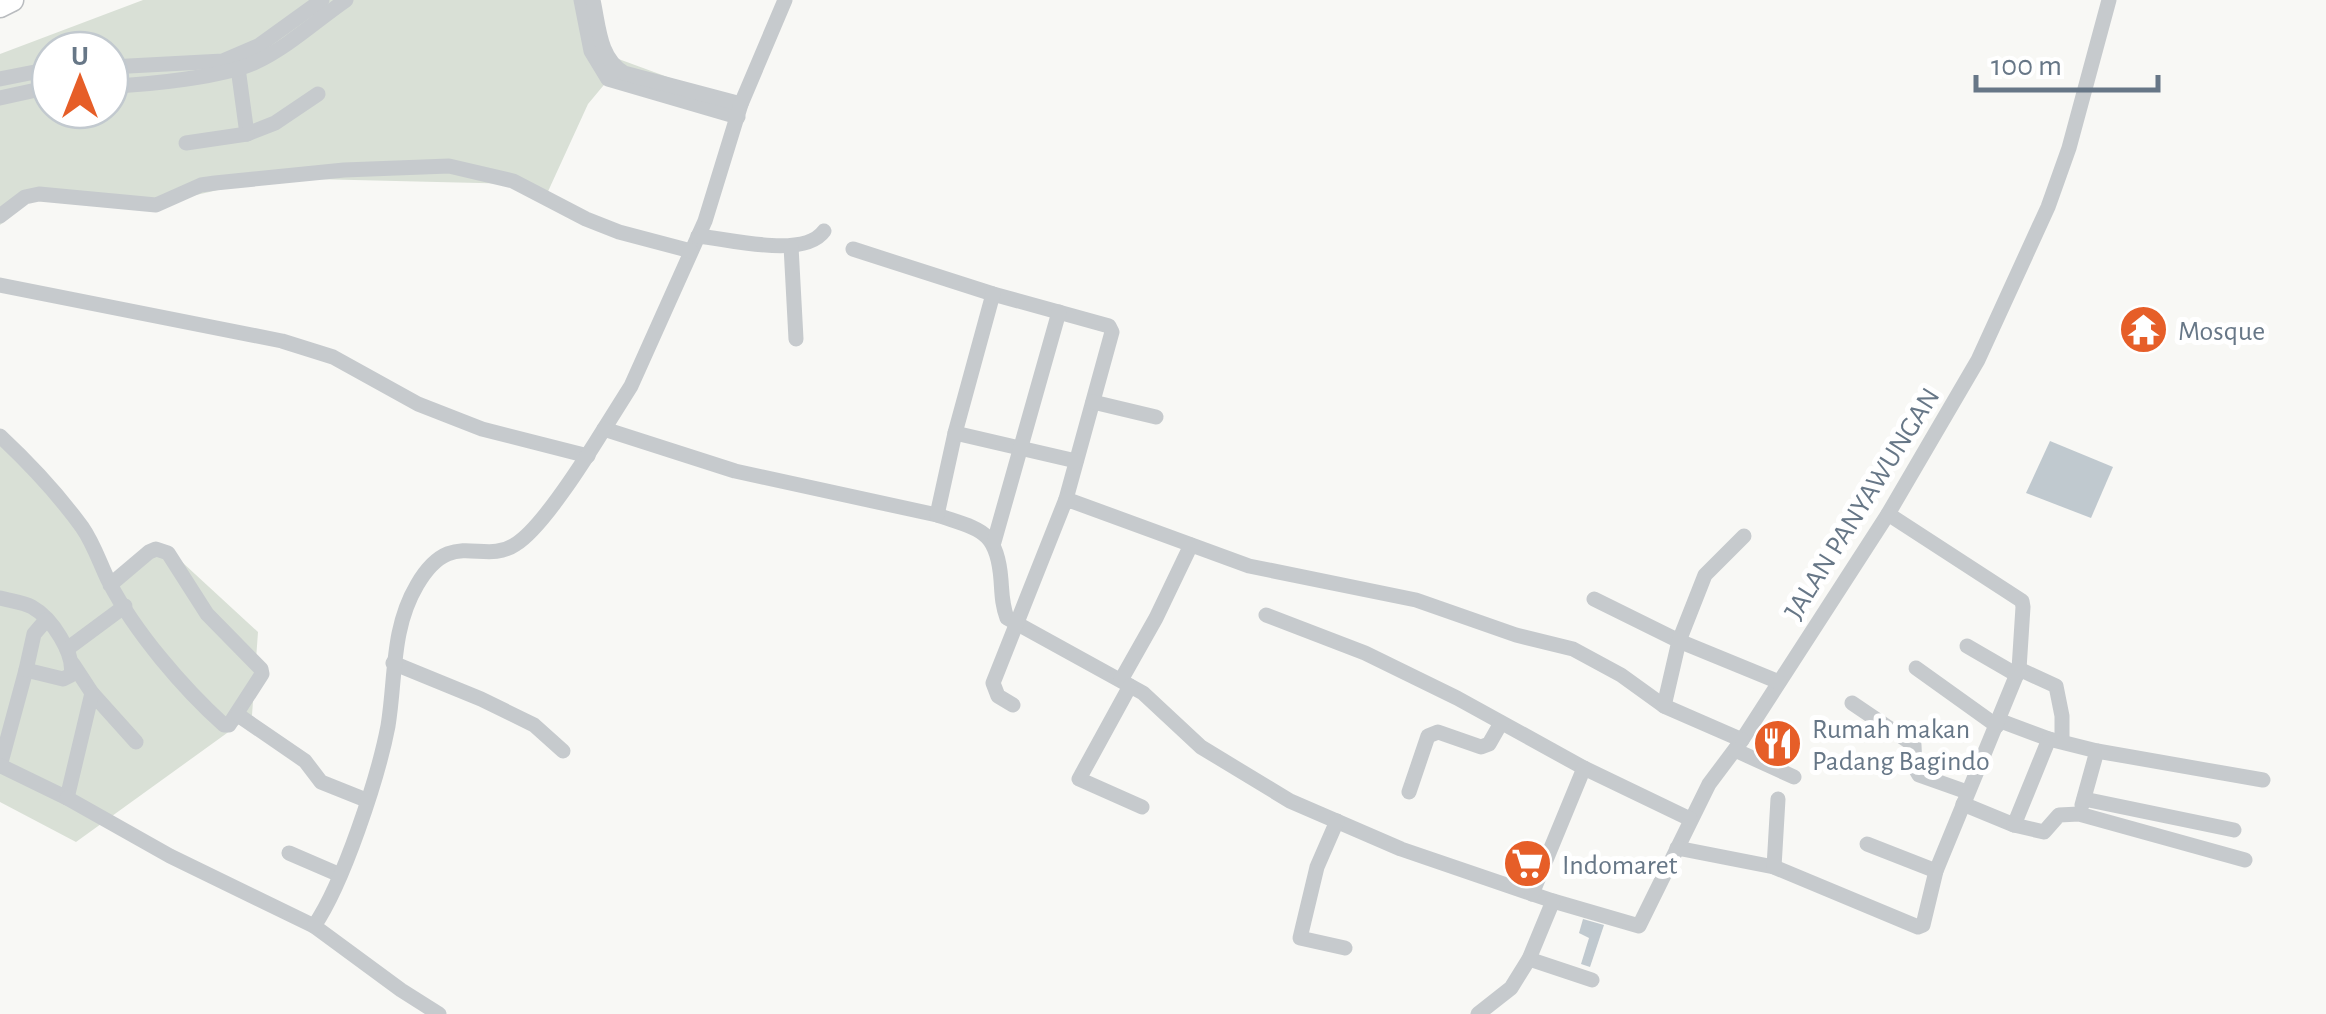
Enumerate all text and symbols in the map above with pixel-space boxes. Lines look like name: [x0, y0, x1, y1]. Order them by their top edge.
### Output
north arrow: [30, 30, 130, 130]
scale bar: [1976, 30, 2158, 92]
text: U: [71, 43, 89, 71]
text: 100 m: [1991, 51, 2062, 81]
temple icon: Mosque: [2117, 304, 2169, 356]
place label: Mosque: [2178, 318, 2265, 346]
street label: JALAN PANYAWUNGAN: [1780, 383, 1945, 625]
place label: Rumah makan Padang Bagindo: [1812, 716, 1990, 776]
restaurant icon: Rumah makan Padang Bagindo: [1751, 718, 1803, 770]
supermarket icon: Indomaret: [1501, 838, 1553, 890]
place label: Indomaret: [1562, 852, 1678, 880]

